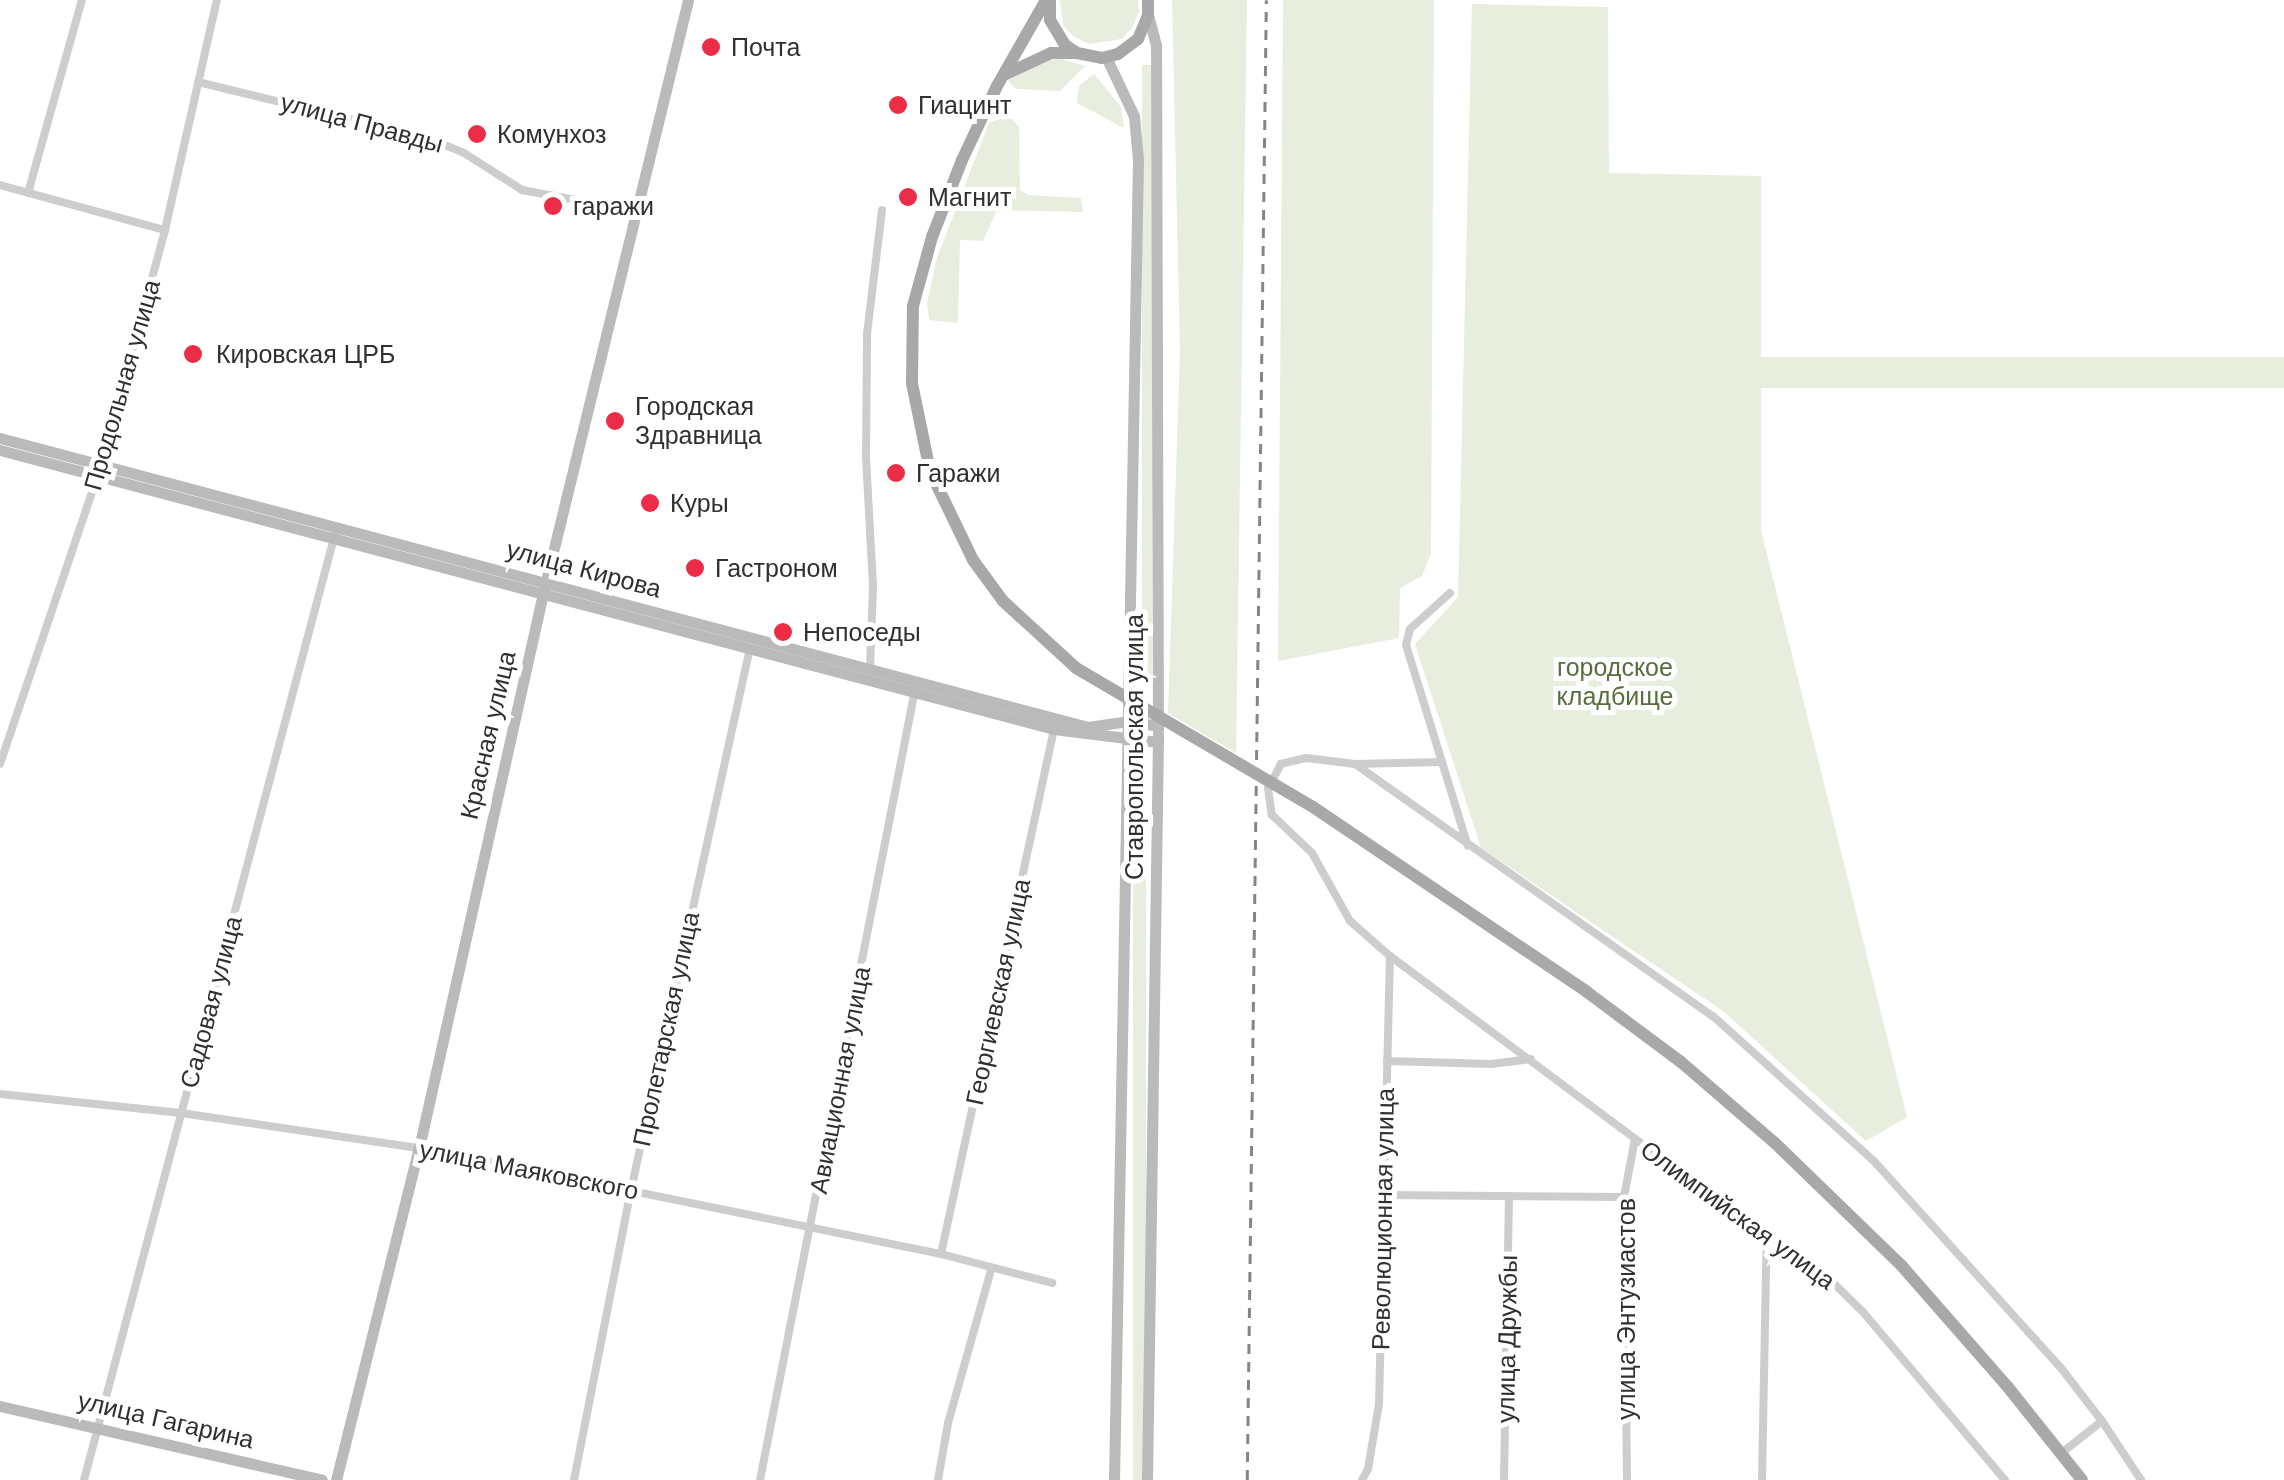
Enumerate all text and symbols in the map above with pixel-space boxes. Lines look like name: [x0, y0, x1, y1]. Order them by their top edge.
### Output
place label: Почта: [731, 32, 800, 62]
marker: Почта: [700, 36, 722, 58]
street label: улица Правды: [277, 87, 447, 159]
place label: Гиацинт: [918, 90, 1012, 120]
marker: Гиацинт: [887, 94, 909, 116]
place label: Комунхоз: [497, 119, 607, 149]
marker: Комунхоз: [466, 123, 488, 145]
place label: Магнит: [928, 182, 1011, 212]
marker: Магнит: [897, 186, 919, 208]
place label: гаражи: [573, 191, 654, 221]
marker: гаражи: [542, 195, 564, 217]
street label: Продольная улица: [78, 276, 166, 494]
place label: Кировская ЦРБ: [216, 339, 395, 369]
marker: Кировская ЦРБ: [180, 341, 206, 367]
place label: Городская Здравница: [635, 392, 762, 451]
marker: Городская Здравница: [604, 410, 626, 432]
place label: Гаражи: [916, 458, 1001, 488]
marker: Гаражи: [885, 462, 907, 484]
place label: Куры: [670, 488, 729, 518]
marker: Куры: [639, 492, 661, 514]
street label: улица Кирова: [503, 534, 665, 604]
place label: Гастроном: [715, 553, 838, 583]
marker: Гастроном: [684, 557, 706, 579]
street label: Ставропольская улица: [1119, 614, 1149, 880]
place label: Непоседы: [803, 617, 921, 647]
marker: Непоседы: [772, 621, 794, 643]
street label: Красная улица: [454, 648, 522, 822]
park label: городское кладбище: [1557, 653, 1673, 712]
street label: Георгиевская улица: [959, 876, 1037, 1108]
street label: Пролетарская улица: [626, 909, 706, 1149]
street label: Садовая улица: [174, 913, 248, 1091]
street label: Авиационная улица: [803, 964, 877, 1196]
street label: Революционная улица: [1366, 1088, 1400, 1350]
street label: улица Маяковского: [417, 1134, 641, 1206]
street label: Олимпийская улица: [1635, 1134, 1841, 1296]
street label: улица Энтузиастов: [1611, 1198, 1641, 1420]
street label: улица Дружбы: [1491, 1255, 1523, 1423]
street label: улица Гагарина: [75, 1385, 257, 1455]

